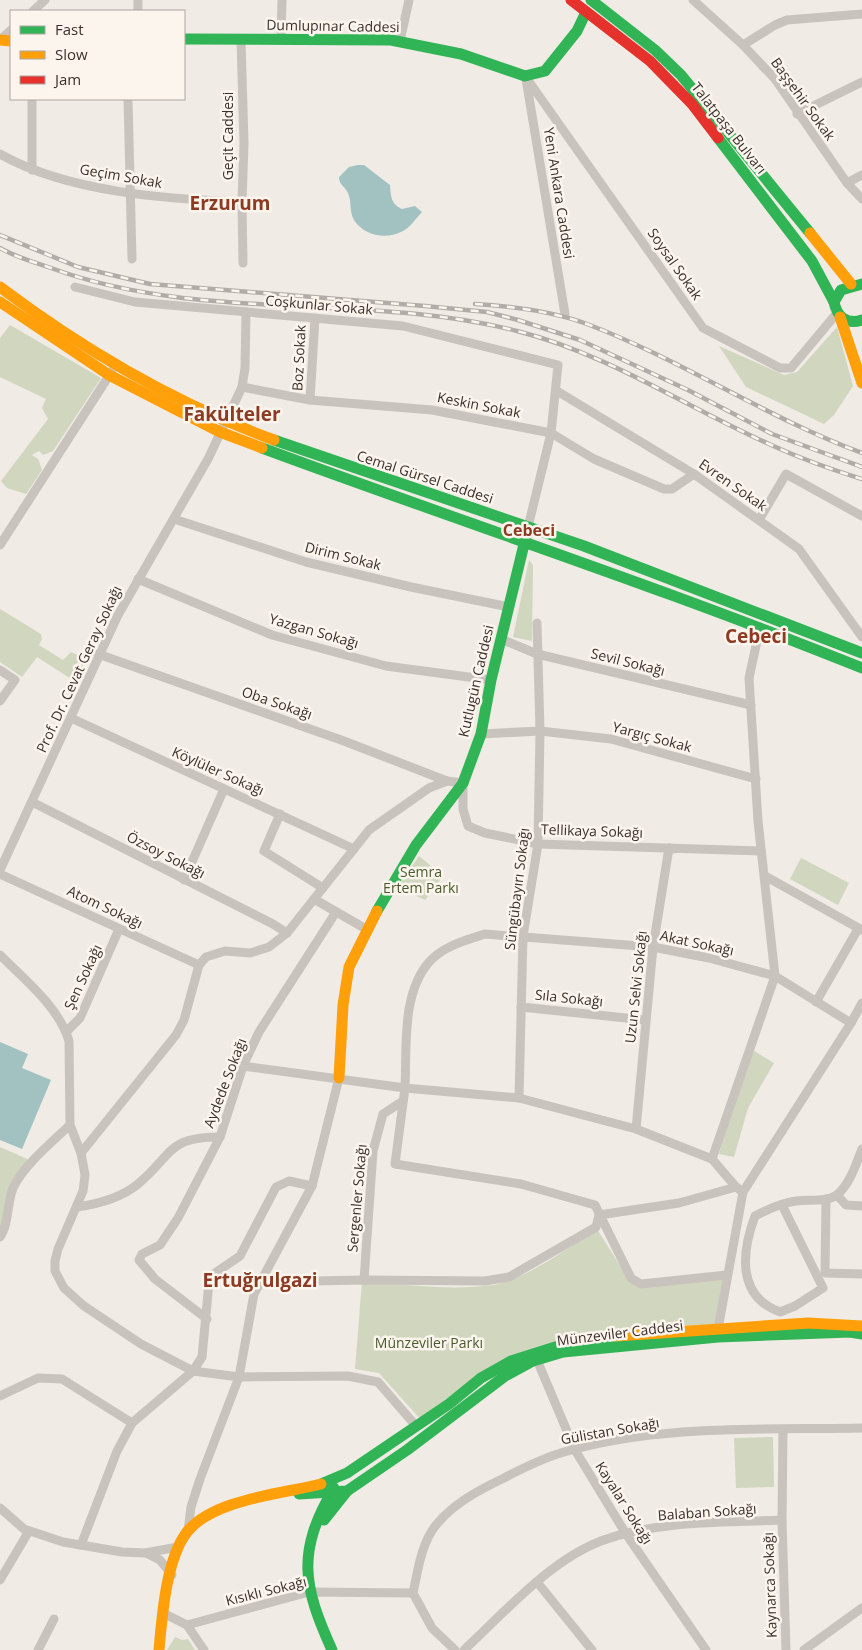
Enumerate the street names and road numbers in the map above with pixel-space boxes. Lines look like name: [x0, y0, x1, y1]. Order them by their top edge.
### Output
street label: Dumlupınar Caddesi: [266, 15, 400, 36]
street label: Başşehir Sokak: [767, 53, 840, 144]
street label: Talatpaşa Bulvarı: [688, 78, 771, 177]
street label: Geçit Caddesi: [218, 92, 237, 180]
street label: Yeni Ankara Caddesi: [540, 126, 579, 260]
street label: Geçim Sokak: [78, 159, 164, 192]
street label: Soysal Sokak: [644, 224, 707, 304]
street label: Coşkunlar Sokak: [265, 290, 374, 319]
street label: Boz Sokak: [287, 324, 310, 392]
street label: Keskin Sokak: [436, 387, 523, 422]
street label: Cemal Gürsel Caddesi: [354, 445, 496, 508]
street label: Evren Sokak: [695, 454, 772, 515]
street label: Dirim Sokak: [303, 537, 384, 574]
street label: Prof. Dr. Cevat Geray Sokağı: [31, 582, 126, 755]
street label: Yazgan Sokağı: [267, 609, 361, 652]
street label: Kutlugün Caddesi: [453, 623, 498, 739]
street label: Sevil Sokağı: [589, 643, 667, 680]
street label: Oba Sokağı: [239, 682, 315, 723]
street label: Yargıç Sokak: [610, 717, 695, 756]
street label: Köylüler Sokağı: [169, 742, 267, 799]
street label: Tellikaya Sokağı: [541, 819, 643, 842]
street label: Özsoy Sokağı: [124, 827, 209, 882]
street label: Süngübayırı Sokağı: [500, 827, 533, 951]
street label: Atom Sokağı: [64, 881, 146, 932]
street label: Akat Sokağı: [658, 925, 736, 960]
street label: Uzun Selvi Sokağı: [620, 930, 651, 1044]
street label: Şen Sokağı: [59, 941, 106, 1013]
street label: Sıla Sokağı: [534, 984, 604, 1011]
street label: Aydede Sokağı: [199, 1035, 250, 1130]
street label: Sergenler Sokağı: [342, 1143, 371, 1253]
street label: Münzeviler Caddesi: [556, 1315, 684, 1350]
street label: Gülistan Sokağı: [559, 1412, 661, 1449]
street label: Kayalar Sokağı: [591, 1458, 657, 1548]
street label: Balaban Sokağı: [657, 1499, 757, 1524]
street label: Kaynarca Sokağı: [758, 1532, 781, 1638]
street label: Kısıklı Sokağı: [223, 1571, 308, 1610]

